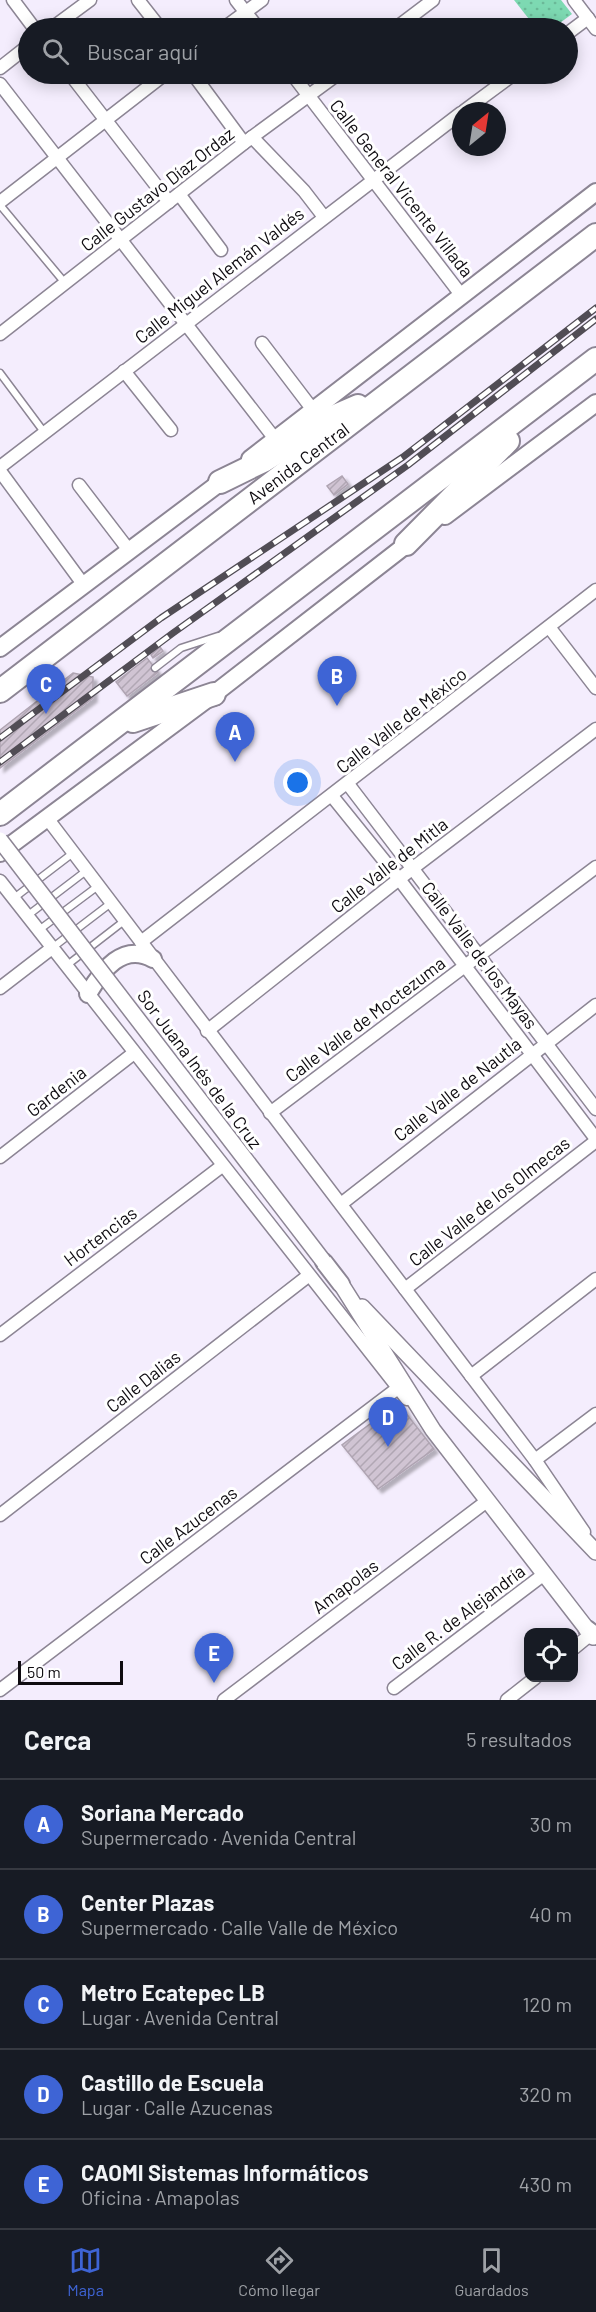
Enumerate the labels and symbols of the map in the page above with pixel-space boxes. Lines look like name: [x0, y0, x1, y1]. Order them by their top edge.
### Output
street label: Calle General Vicente Villada: [326, 95, 478, 281]
north arrow: [452, 102, 506, 156]
street label: Calle Gustavo Díaz Ordaz: [76, 122, 238, 256]
street label: Calle Miguel Alemán Valdés: [130, 202, 308, 348]
street label: Avenida Central: [243, 418, 353, 508]
pin: B: [318, 656, 356, 706]
street label: Calle Valle de México: [331, 662, 471, 778]
pin: C: [26, 664, 66, 714]
pin: A: [216, 712, 254, 762]
your location: [283, 768, 312, 797]
street label: Calle Valle de Mitla: [326, 813, 452, 917]
street label: Calle Valle de los Mayas: [417, 877, 543, 1033]
street label: Calle Valle de Moctezuma: [281, 952, 449, 1086]
street label: Sor Juana Inés de la Cruz: [133, 985, 267, 1153]
street label: Calle Valle de Nautla: [389, 1032, 525, 1146]
street label: Gardenia: [22, 1061, 90, 1121]
street label: Calle Valle de los Olmecas: [404, 1131, 574, 1271]
street label: Hortencias: [59, 1201, 141, 1271]
street label: Calle Dalias: [101, 1345, 185, 1417]
pin: D: [368, 1398, 408, 1447]
street label: Calle Azucenas: [135, 1481, 241, 1569]
street label: Amapolas: [308, 1554, 382, 1618]
street label: Calle R. de Alejandría: [387, 1560, 529, 1674]
pin: E: [194, 1634, 234, 1683]
scale bar: [18, 1658, 123, 1686]

